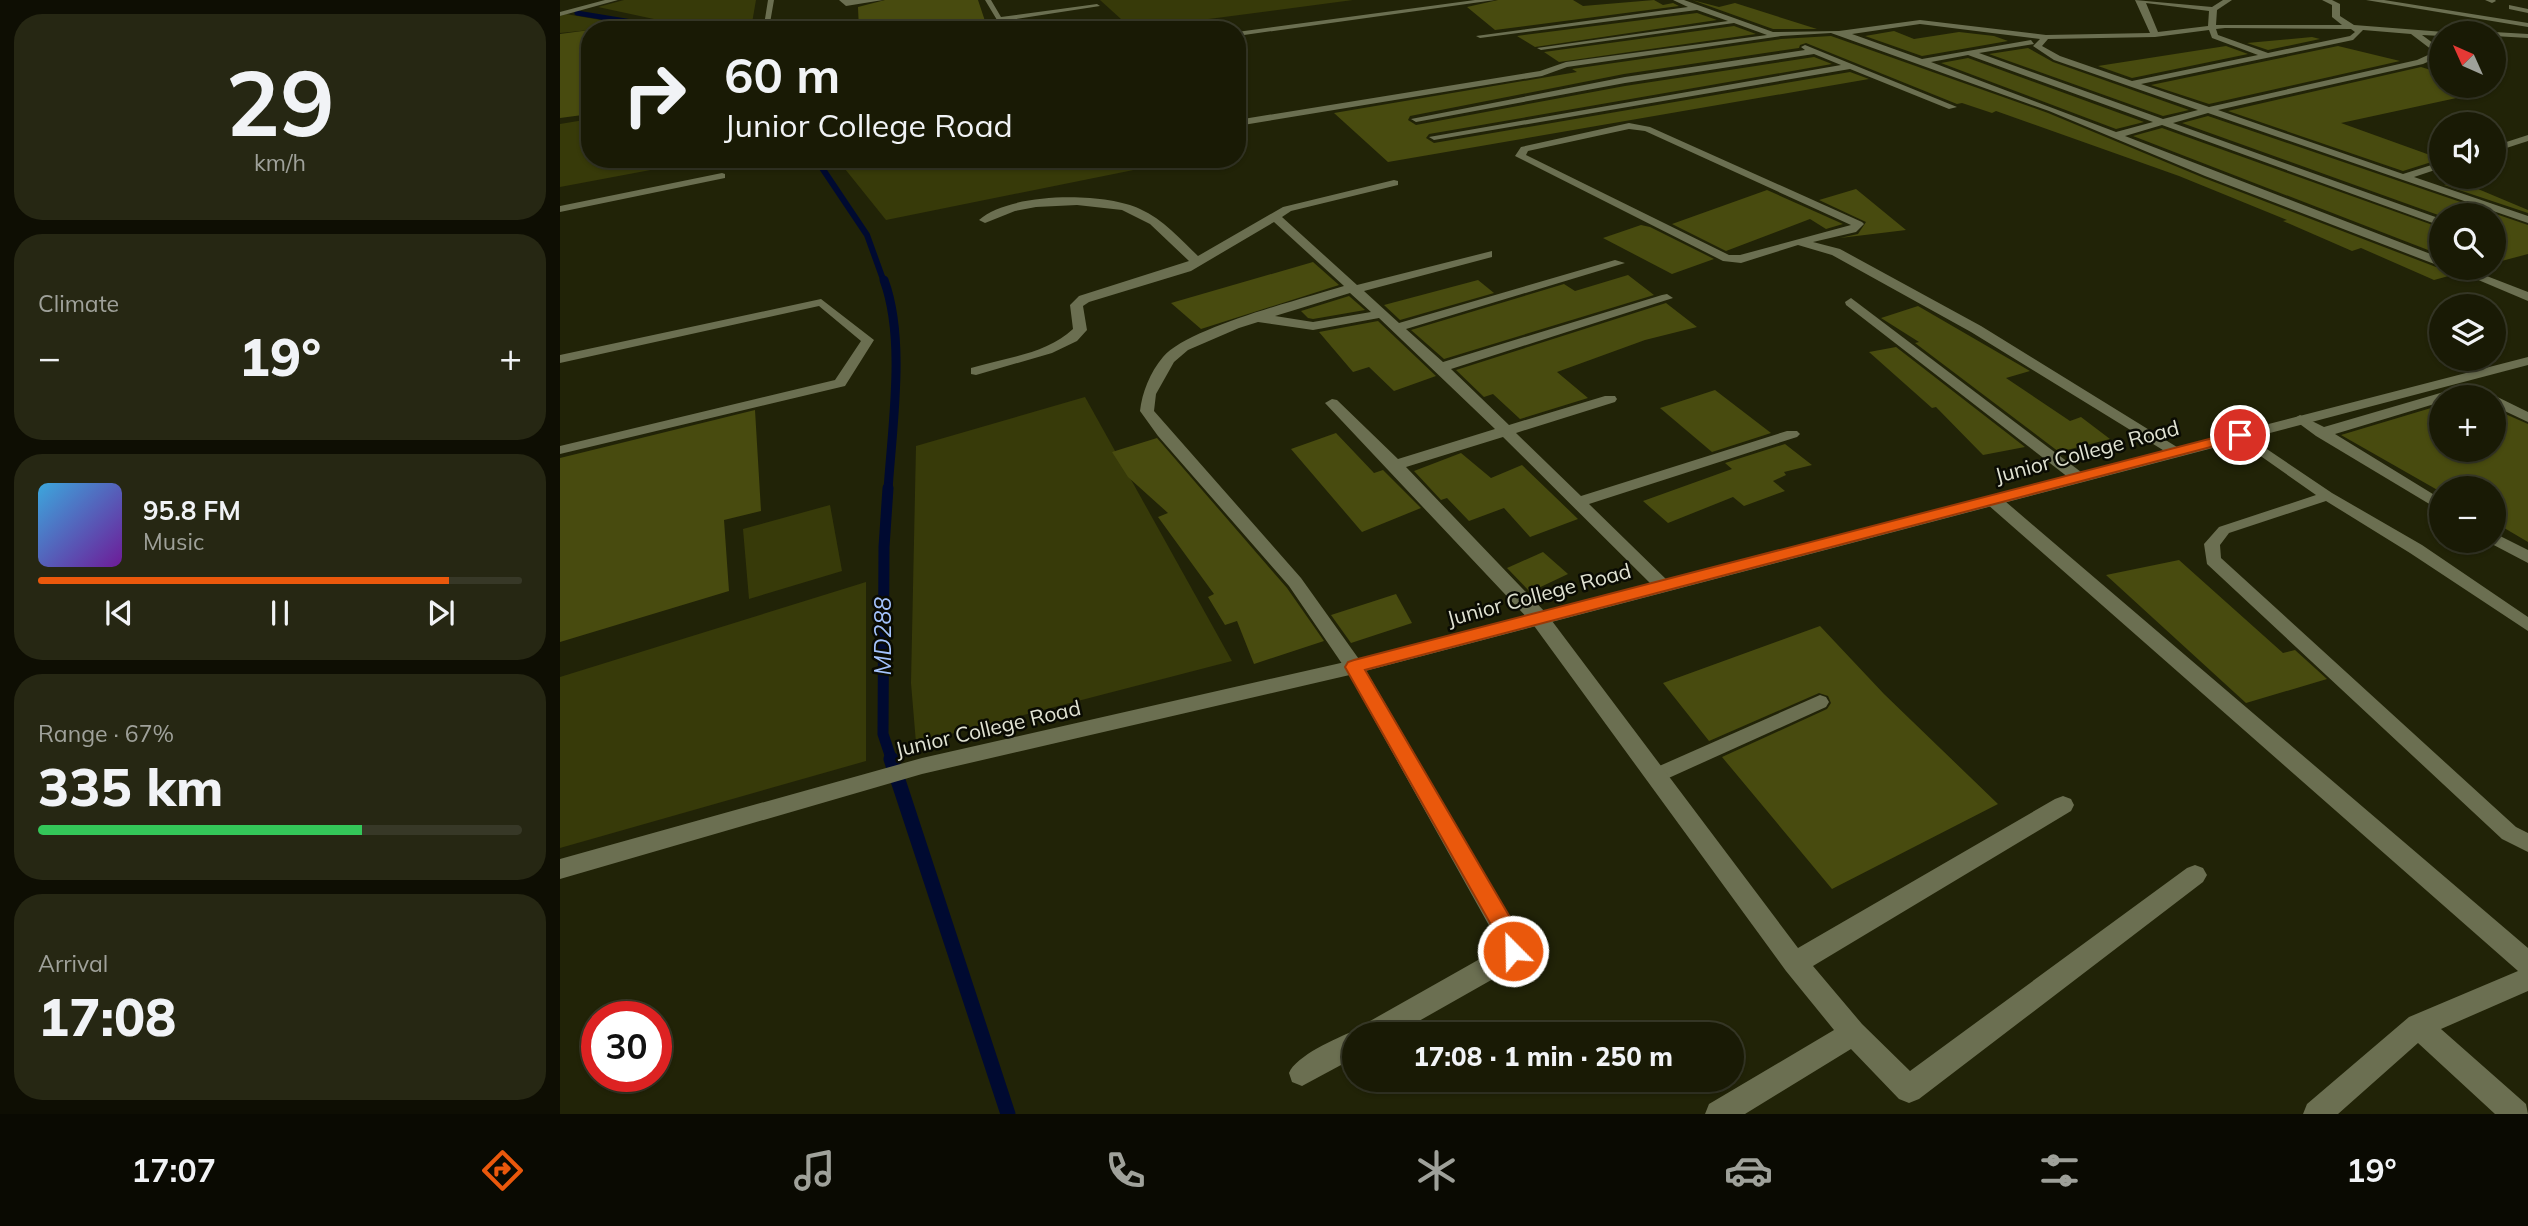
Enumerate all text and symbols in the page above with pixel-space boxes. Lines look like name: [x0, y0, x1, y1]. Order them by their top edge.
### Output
north arrow: [2429, 21, 2506, 98]
map controls: [2429, 21, 2506, 553]
text: 60 m: [724, 44, 840, 105]
text: 29: [225, 45, 335, 159]
icon: right: [609, 49, 700, 140]
text: Junior College Road: [724, 105, 1013, 145]
button: sound: [2429, 112, 2506, 189]
text: km/h: [254, 148, 306, 177]
button: search: [2429, 203, 2506, 280]
text: Climate: [38, 289, 119, 318]
button: layers: [2429, 294, 2506, 371]
text: 19°: [239, 324, 321, 389]
text: −: [38, 333, 61, 381]
text: +: [499, 333, 522, 381]
button: +: [2429, 385, 2506, 462]
pin: [2210, 405, 2270, 465]
street label: Junior College Road: [1992, 414, 2182, 488]
icon: arrive: [2221, 416, 2259, 454]
button: −: [2429, 476, 2506, 553]
text: 95.8 FM: [143, 494, 241, 527]
text: Music: [143, 527, 204, 556]
street label: Junior College Road: [1444, 557, 1634, 631]
icon: previous: [100, 594, 138, 632]
icon: pause: [261, 594, 299, 632]
icon: next: [422, 594, 460, 632]
water label: MD288: [868, 597, 897, 675]
street label: Junior College Road: [893, 694, 1083, 762]
text: Range · 67%: [38, 719, 174, 748]
text: 335 km: [38, 754, 223, 819]
position arrow: [1476, 914, 1550, 988]
text: Arrival: [38, 949, 108, 978]
text: 17:08: [38, 984, 176, 1049]
speed limit sign: 30: [581, 1001, 672, 1092]
text: 17:08 · 1 min · 250 m: [1413, 1040, 1673, 1073]
icon: directions: [478, 1146, 527, 1195]
icon: music: [790, 1146, 839, 1195]
icon: phone: [1101, 1146, 1150, 1195]
icon: climate: [1412, 1146, 1461, 1195]
icon: car: [1724, 1146, 1773, 1195]
icon: filters: [2035, 1146, 2084, 1195]
text: 17:07: [131, 1150, 216, 1190]
text: 19°: [2346, 1150, 2397, 1190]

